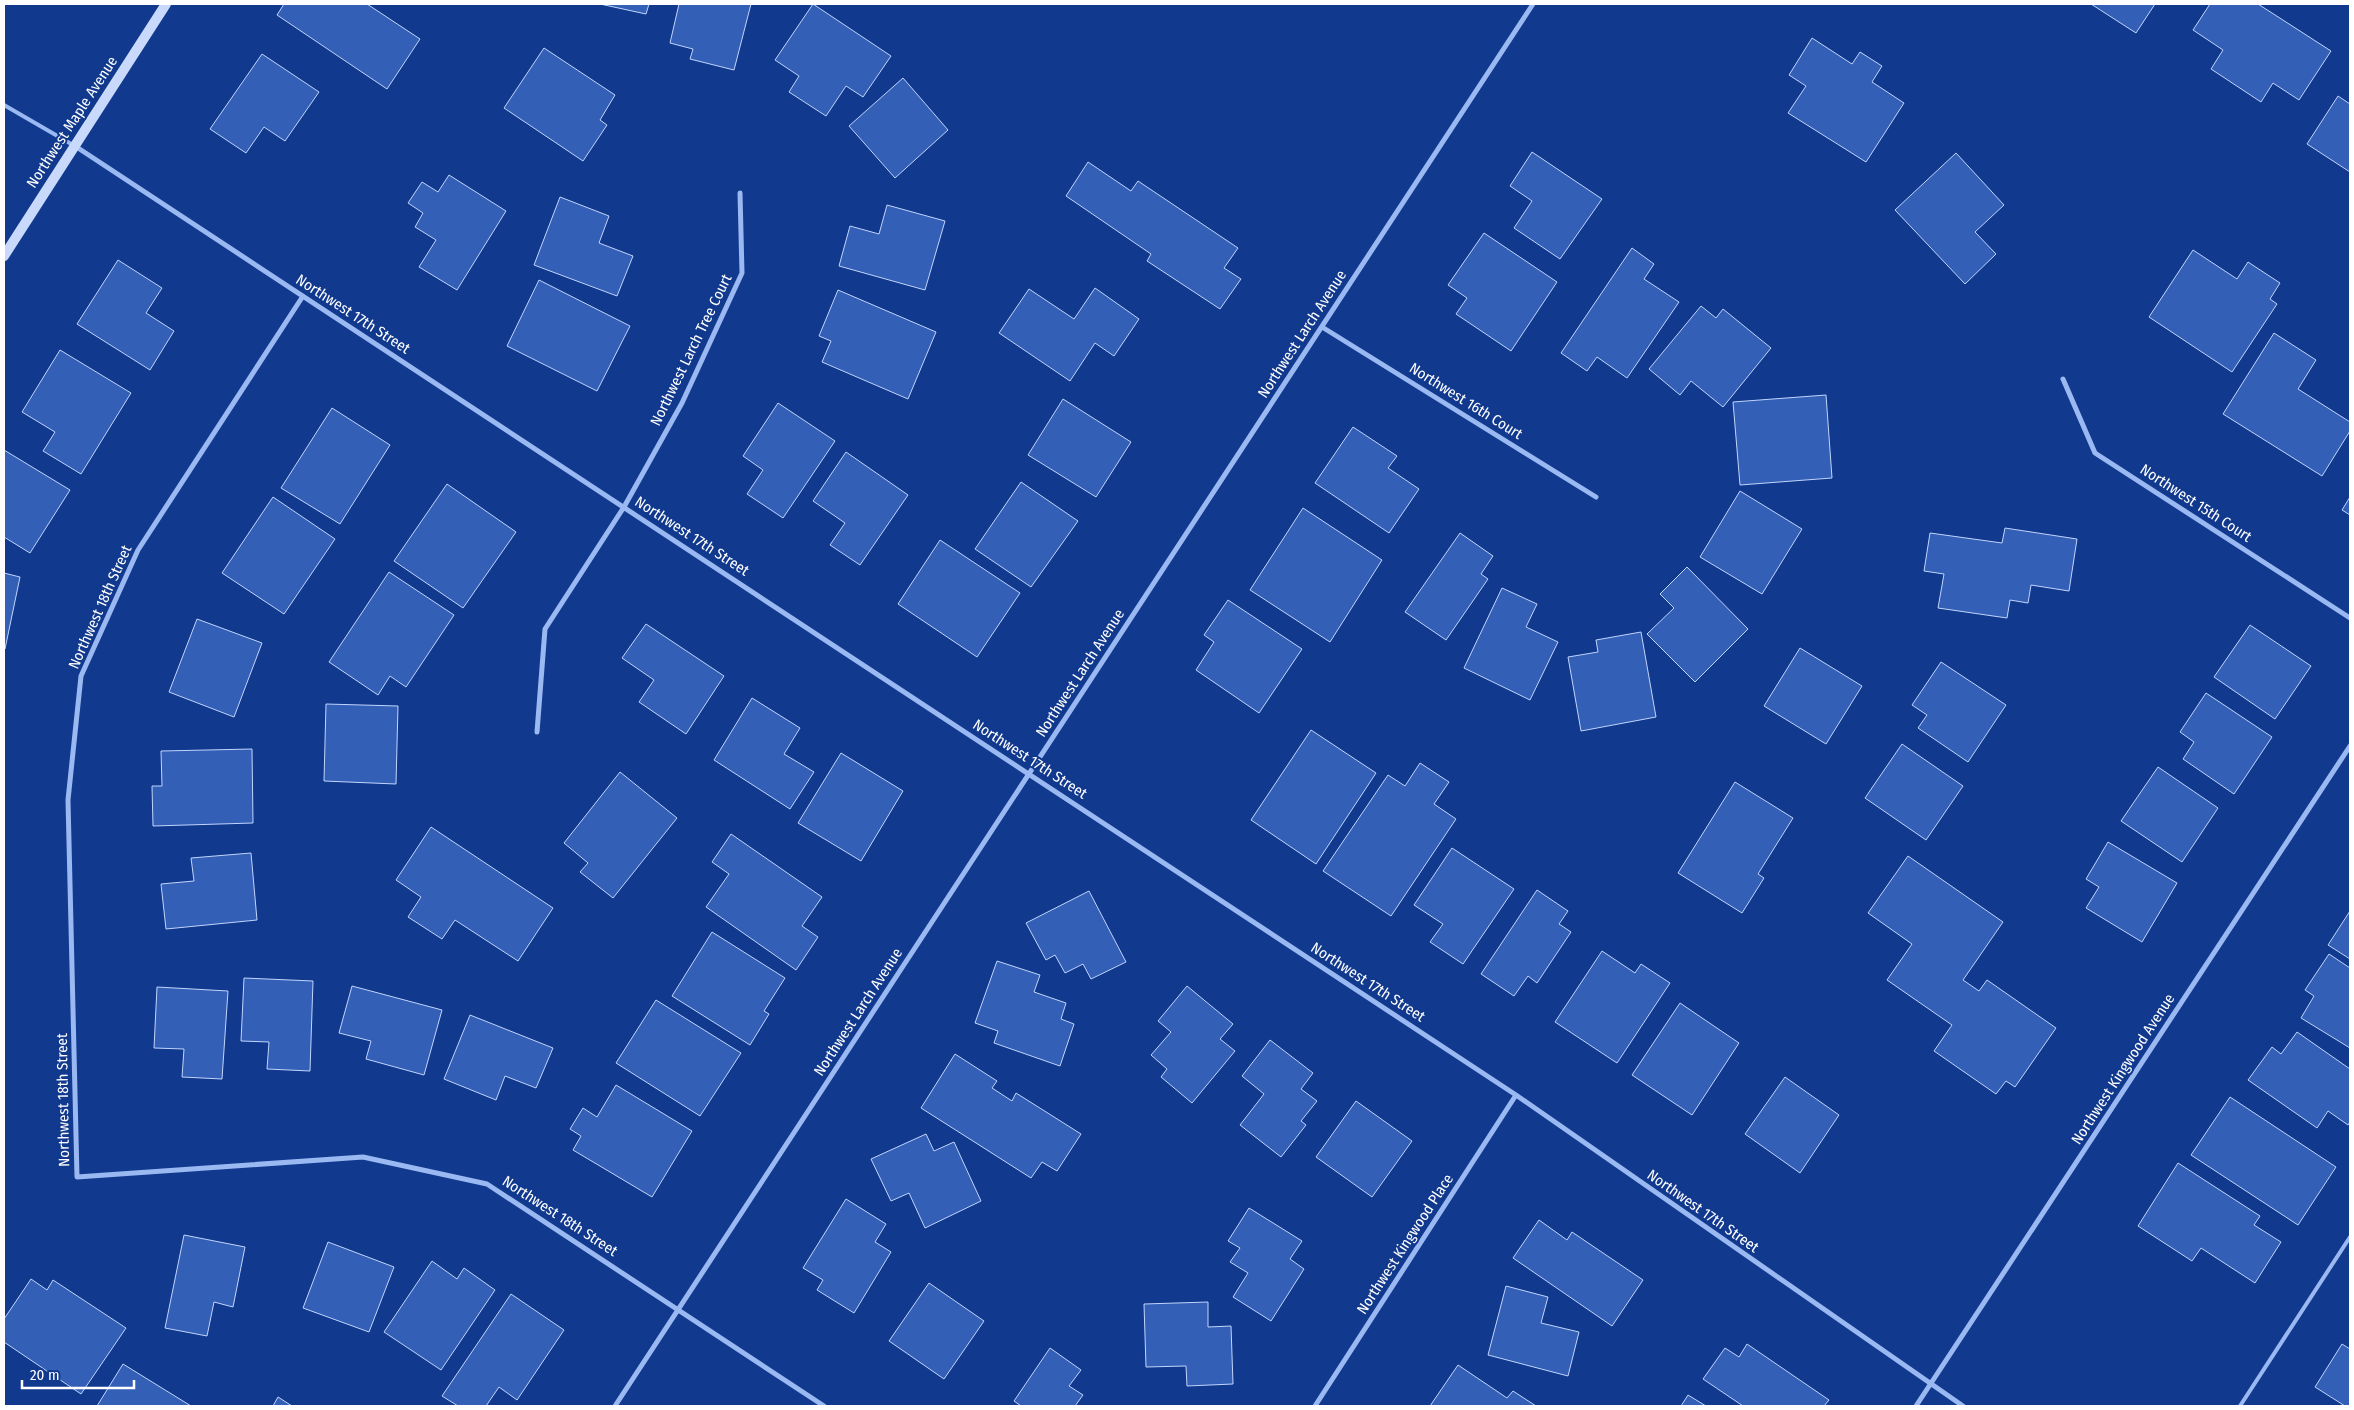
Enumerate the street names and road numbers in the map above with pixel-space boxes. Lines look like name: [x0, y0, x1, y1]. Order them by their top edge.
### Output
street label: Northwest Maple Avenue: [23, 53, 121, 191]
street label: Northwest Larch Avenue: [1254, 267, 1350, 401]
street label: Northwest 17th Street: [293, 270, 413, 358]
street label: Northwest Larch Tree Court: [646, 271, 736, 429]
street label: Northwest 16th Court: [1406, 359, 1526, 443]
street label: Northwest 15th Court: [2137, 460, 2255, 546]
street label: Northwest 17th Street: [632, 492, 752, 580]
street label: Northwest 18th Street: [65, 542, 135, 672]
street label: Northwest Larch Avenue: [1032, 606, 1128, 740]
street label: Northwest 17th Street: [970, 715, 1090, 803]
street label: Northwest 17th Street: [1308, 938, 1428, 1026]
street label: Northwest Larch Avenue: [810, 945, 906, 1079]
street label: Northwest Kingwood Avenue: [2068, 990, 2178, 1148]
street label: Northwest 18th Street: [53, 1033, 73, 1167]
street label: Northwest 17th Street: [1644, 1166, 1762, 1256]
street label: Northwest Kingwood Place: [1353, 1171, 1457, 1317]
street label: Northwest 18th Street: [499, 1172, 621, 1260]

